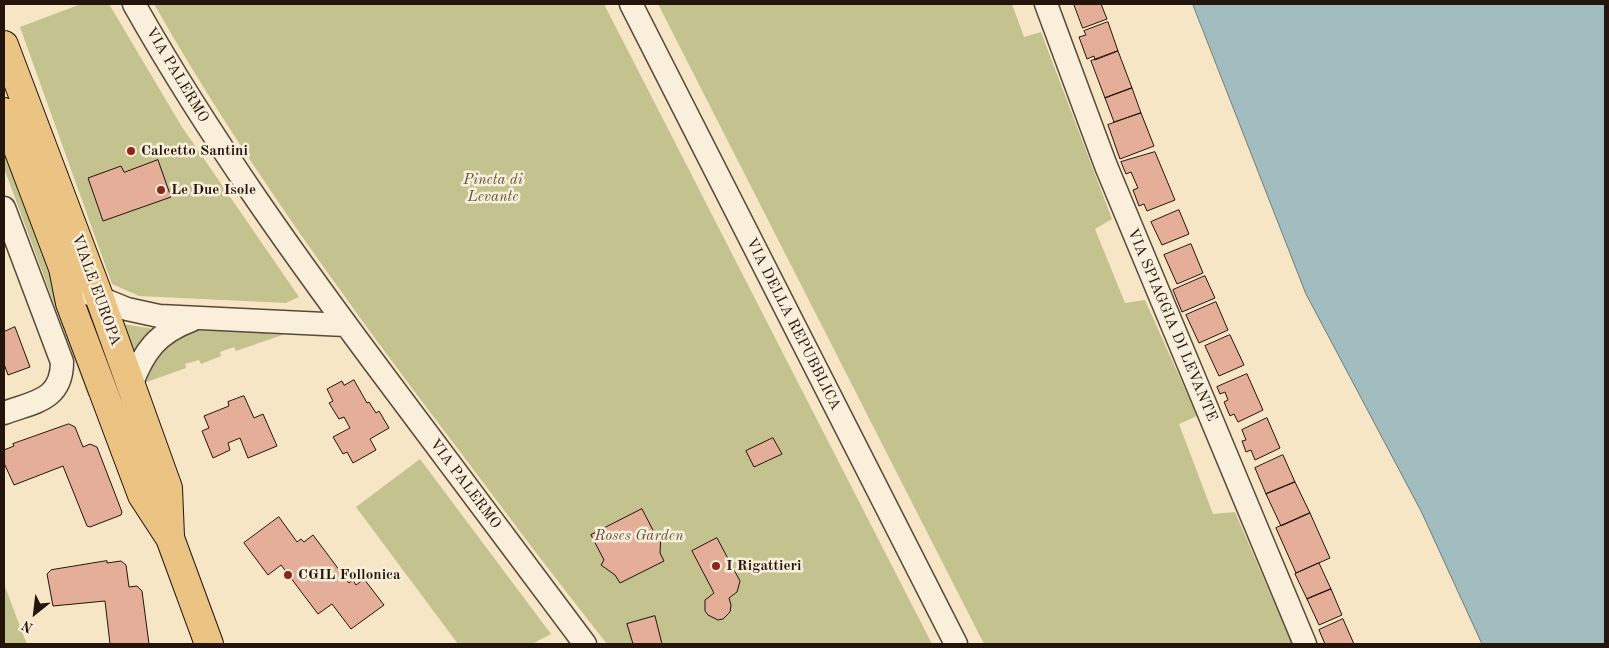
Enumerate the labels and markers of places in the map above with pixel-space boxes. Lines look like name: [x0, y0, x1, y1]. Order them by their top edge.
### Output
place label: Calcetto Santini: [141, 142, 248, 160]
marker: Calcetto Santini: [125, 145, 137, 157]
place label: Le Due Isole: [171, 181, 256, 199]
marker: Le Due Isole: [155, 184, 167, 196]
place label: I Rigattieri: [726, 557, 802, 575]
marker: I Rigattieri: [710, 560, 722, 572]
place label: CGIL Follonica: [298, 566, 401, 584]
marker: CGIL Follonica: [282, 569, 294, 581]

